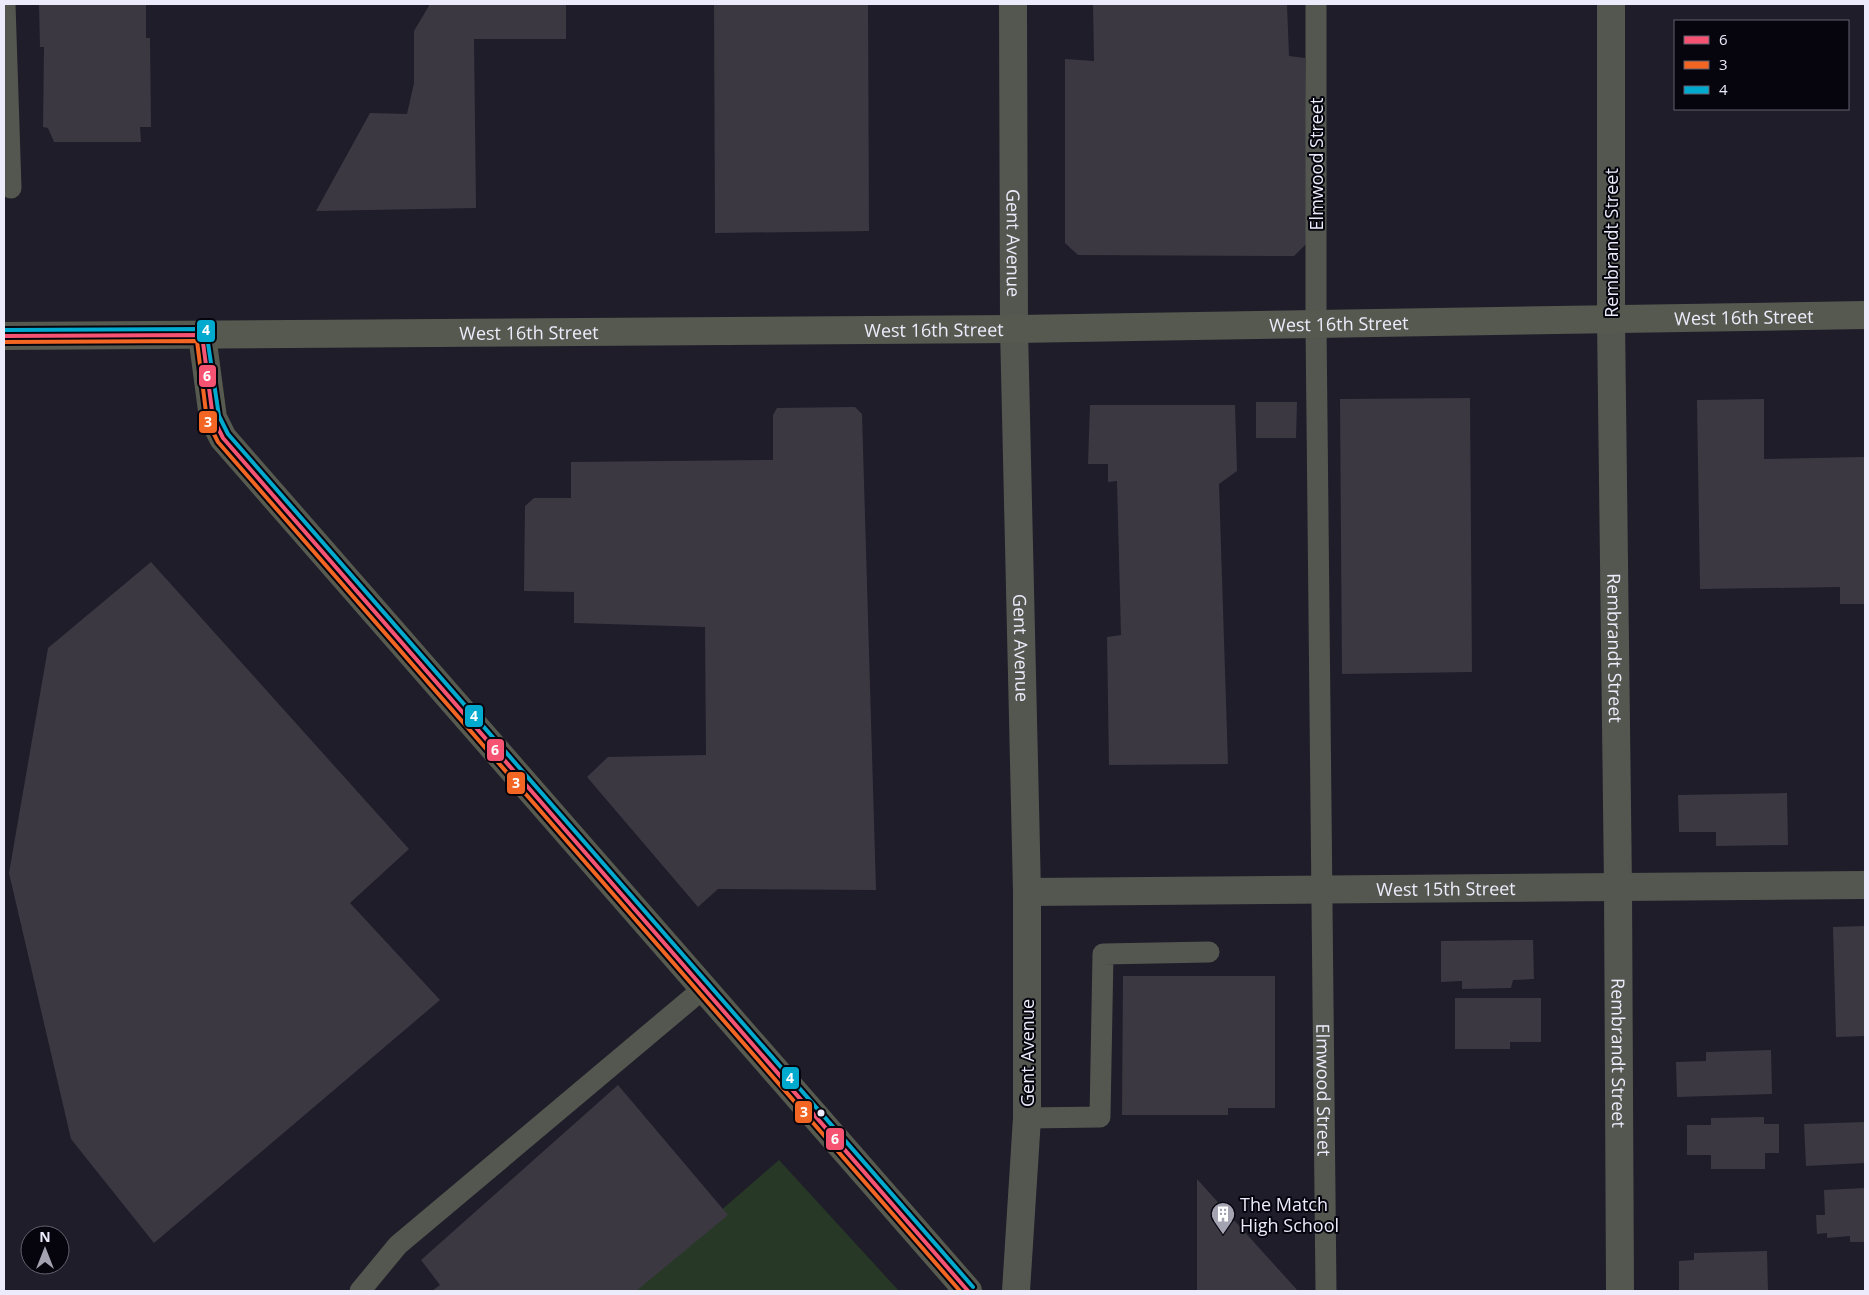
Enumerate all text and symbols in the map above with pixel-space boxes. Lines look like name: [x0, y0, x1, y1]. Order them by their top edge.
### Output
legend: [1674, 20, 1849, 110]
text: 6: [1719, 29, 1728, 49]
text: 3: [1719, 54, 1728, 74]
text: 4: [1719, 79, 1728, 99]
street label: Elmwood Street: [1304, 98, 1328, 230]
street label: Rembrandt Street: [1599, 168, 1623, 318]
street label: Gent Avenue: [1002, 189, 1026, 297]
street label: West 16th Street: [1674, 304, 1814, 330]
street label: West 16th Street: [1269, 311, 1409, 337]
street label: West 16th Street: [864, 317, 1004, 342]
line badge: 4: [196, 319, 216, 343]
text: 4: [202, 320, 210, 339]
street label: West 16th Street: [459, 320, 599, 345]
line badge: 6: [198, 364, 217, 388]
text: 6: [203, 366, 211, 385]
line badge: 3: [198, 410, 218, 434]
text: 3: [204, 412, 212, 431]
street label: Rembrandt Street: [1602, 573, 1628, 723]
street label: Gent Avenue: [1008, 594, 1035, 702]
line badge: 4: [464, 704, 484, 728]
text: 4: [470, 706, 478, 725]
line badge: 6: [486, 738, 505, 762]
text: 6: [491, 740, 499, 759]
line badge: 3: [506, 771, 526, 795]
text: 3: [512, 773, 520, 792]
street label: West 15th Street: [1376, 876, 1516, 901]
street label: Rembrandt Street: [1606, 978, 1631, 1128]
street label: Gent Avenue: [1015, 999, 1039, 1107]
street label: Elmwood Street: [1311, 1023, 1337, 1157]
line badge: 4: [781, 1066, 800, 1090]
text: 4: [786, 1068, 794, 1087]
line badge: 3: [794, 1100, 813, 1124]
text: 3: [800, 1102, 808, 1121]
unlabelled marker: [816, 1108, 826, 1118]
line badge: 6: [825, 1127, 845, 1151]
text: 6: [831, 1129, 839, 1148]
place label: The Match High School: [1240, 1192, 1339, 1237]
building icon: The Match High School: [1210, 1201, 1236, 1235]
north arrow: [20, 1225, 70, 1275]
text: N: [39, 1227, 51, 1246]

